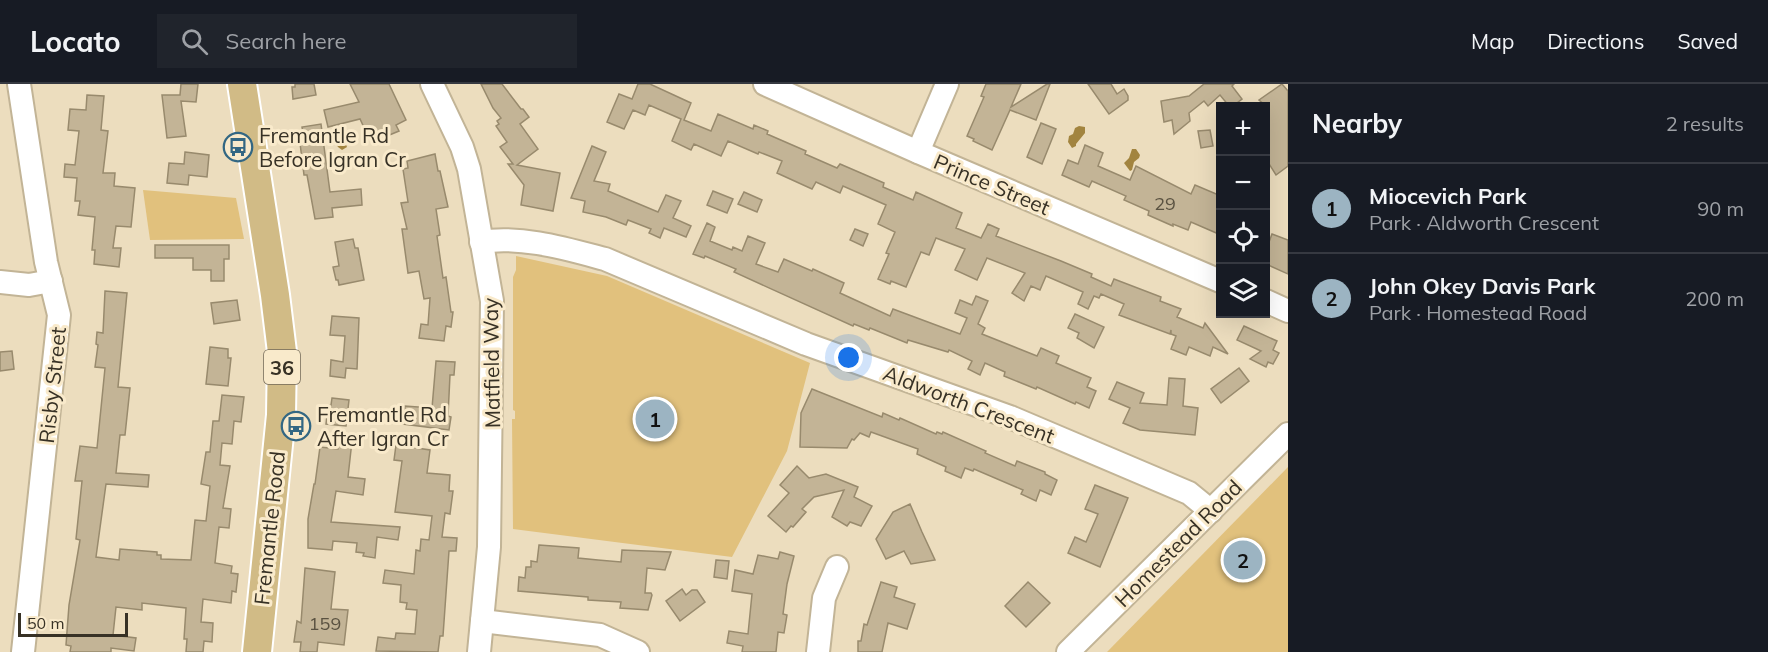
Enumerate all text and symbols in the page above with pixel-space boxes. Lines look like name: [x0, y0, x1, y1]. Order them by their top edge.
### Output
search box: [157, 14, 577, 68]
text: Locato: [30, 24, 121, 59]
icon: search: [178, 25, 211, 58]
text: Search here: [226, 27, 346, 55]
text: Map: [1471, 28, 1514, 54]
text: Directions: [1547, 28, 1644, 54]
text: Saved: [1677, 28, 1738, 54]
map controls: [1216, 102, 1270, 318]
button: +: [1216, 102, 1270, 156]
text: Nearby: [1312, 107, 1402, 140]
text: 2 results: [1666, 111, 1744, 136]
place label: Fremantle Rd Before Igran Cr: [259, 122, 406, 172]
bus stop icon: Fremantle Rd Before Igran Cr: [222, 131, 254, 163]
street label: Prince Street: [930, 148, 1054, 220]
button: −: [1216, 156, 1270, 210]
text: Miocevich Park: [1369, 182, 1526, 210]
house number: 29: [1154, 192, 1176, 215]
text: 1: [1326, 196, 1338, 221]
text: 90 m: [1697, 196, 1744, 221]
button: locate: [1216, 210, 1270, 264]
text: Park · Aldworth Crescent: [1369, 210, 1599, 235]
button: layers: [1216, 264, 1270, 318]
text: John Okey Davis Park: [1369, 272, 1595, 300]
text: 2: [1326, 286, 1338, 311]
text: 200 m: [1685, 286, 1744, 311]
street label: Matfield Way: [477, 298, 505, 428]
text: Park · Homestead Road: [1369, 300, 1587, 325]
street label: Risby Street: [33, 325, 71, 445]
your location: [834, 343, 863, 372]
road number: 36: [264, 350, 300, 384]
street label: Aldworth Crescent: [880, 359, 1058, 449]
pin: 1: [636, 396, 674, 442]
place label: Fremantle Rd After Igran Cr: [317, 401, 449, 451]
bus stop icon: Fremantle Rd After Igran Cr: [280, 410, 312, 442]
street label: Fremantle Road: [248, 450, 290, 606]
street label: Homestead Road: [1109, 474, 1247, 612]
pin: 2: [1224, 538, 1262, 582]
scale bar: [18, 610, 128, 638]
house number: 159: [309, 612, 341, 635]
text: 50 m: [27, 613, 64, 633]

